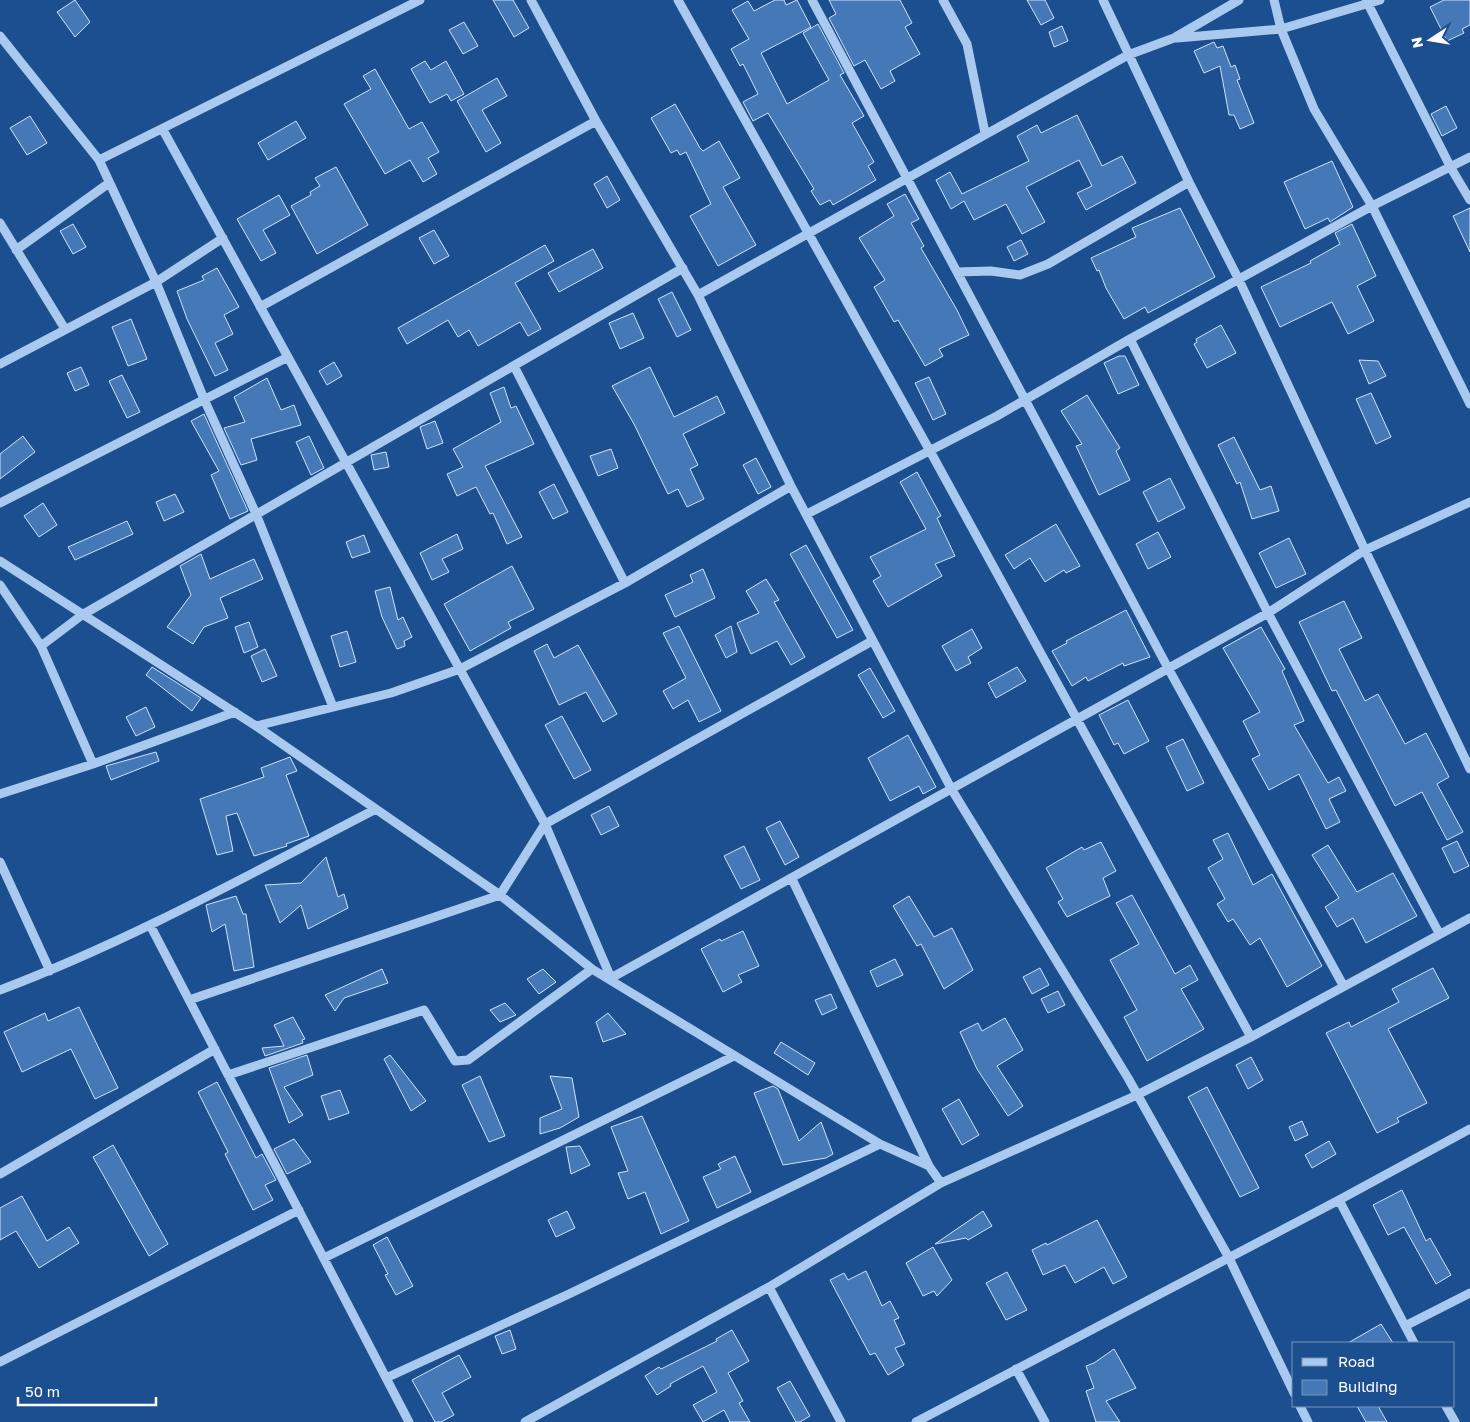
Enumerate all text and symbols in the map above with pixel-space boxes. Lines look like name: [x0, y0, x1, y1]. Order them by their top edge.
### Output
north arrow: [1405, 15, 1455, 65]
text: N: [1407, 36, 1426, 50]
legend: [1292, 1342, 1455, 1407]
text: Road: [1338, 1352, 1375, 1370]
scale bar: [18, 1374, 155, 1406]
text: Building: [1338, 1377, 1398, 1395]
text: 50 m: [25, 1382, 60, 1400]

